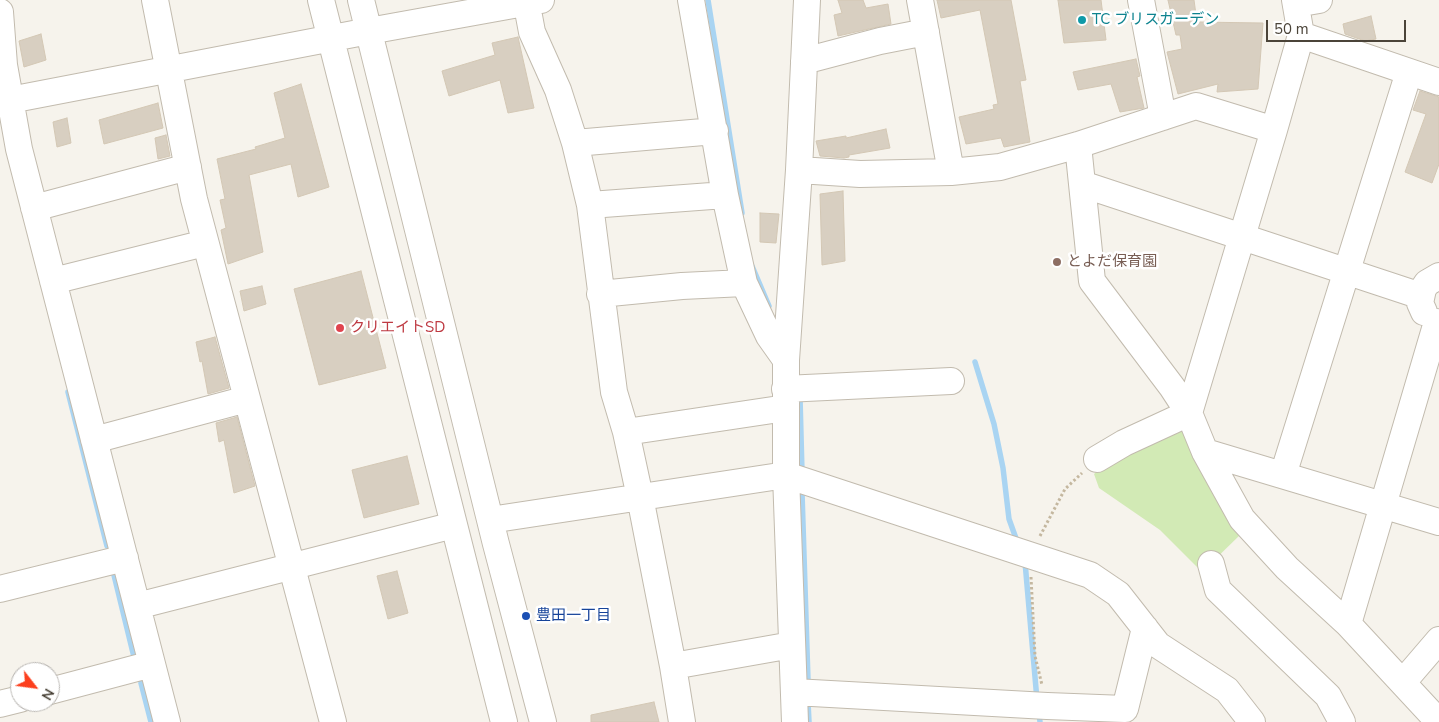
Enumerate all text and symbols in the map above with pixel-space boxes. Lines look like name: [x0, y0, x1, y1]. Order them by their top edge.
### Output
scale bar: [1269, 10, 1409, 42]
place label: TC ブリスガーデン: [1092, 11, 1219, 29]
marker: TC ブリスガーデン: [1076, 14, 1088, 26]
text: 50 m: [1274, 19, 1309, 39]
place label: とよだ保育園: [1067, 253, 1157, 271]
marker: とよだ保育園: [1051, 256, 1063, 268]
place label: クリエイトSD: [350, 319, 445, 337]
marker: クリエイトSD: [334, 322, 346, 334]
place label: 豊田一丁目: [536, 607, 611, 625]
marker: 豊田一丁目: [520, 610, 532, 622]
north arrow: [10, 662, 60, 712]
text: N: [37, 685, 58, 704]

